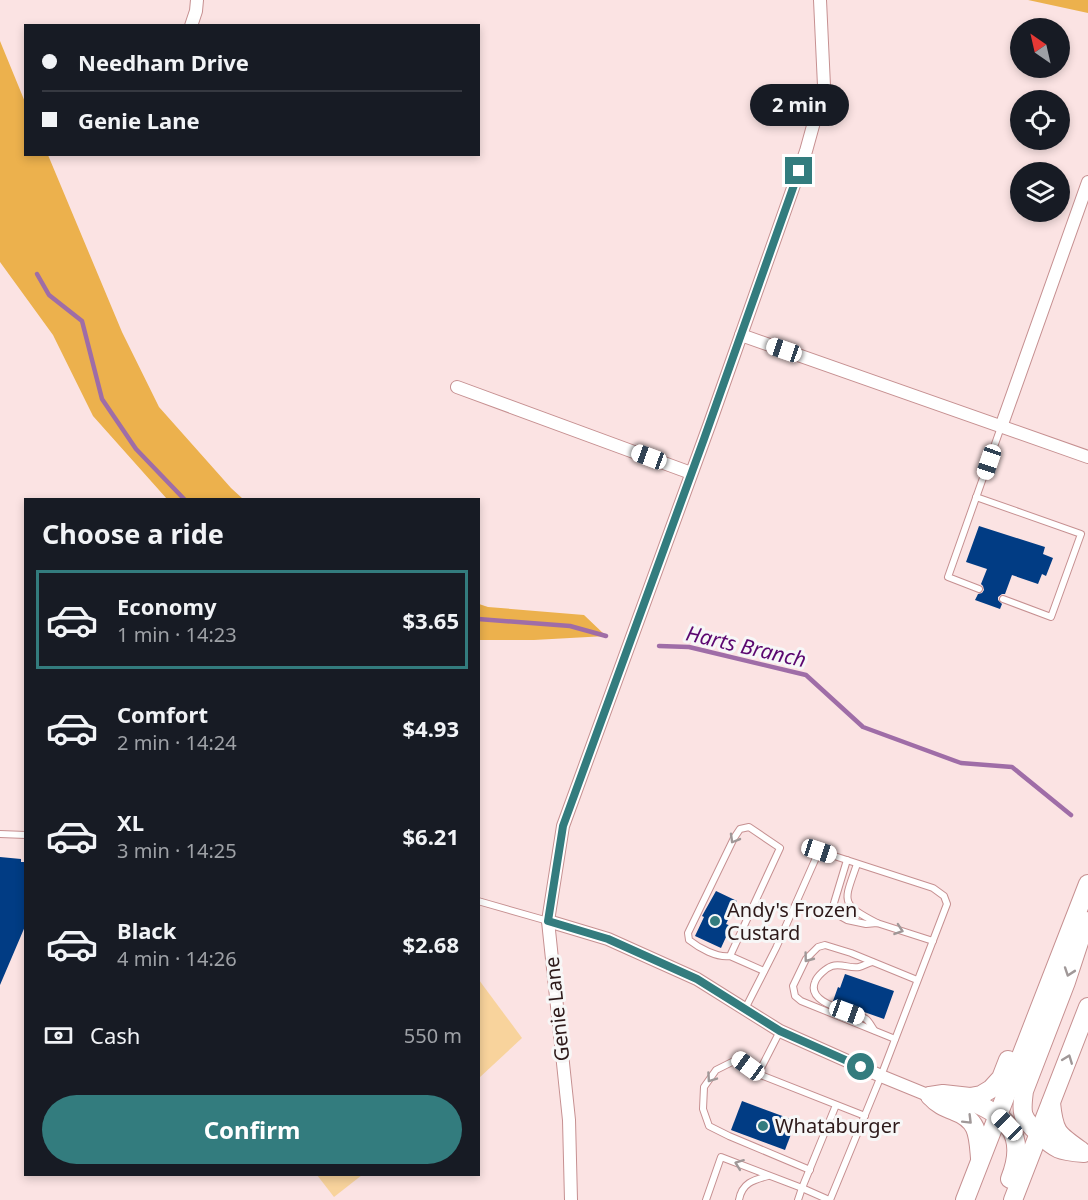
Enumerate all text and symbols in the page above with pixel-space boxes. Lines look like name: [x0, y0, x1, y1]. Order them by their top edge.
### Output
north arrow: [1010, 18, 1070, 78]
map controls: [1010, 18, 1070, 222]
text: Needham Drive: [78, 47, 249, 77]
callout: 2 min: [750, 84, 848, 126]
button: locate: [1010, 90, 1070, 150]
text: 2 min: [772, 91, 827, 118]
text: Genie Lane: [78, 105, 200, 135]
route end: [785, 157, 812, 184]
button: layers: [1010, 162, 1070, 222]
car: [764, 336, 804, 364]
car: [629, 442, 669, 472]
car: [975, 442, 1003, 482]
text: Choose a ride: [42, 515, 224, 552]
text: Economy: [117, 591, 216, 621]
icon: car: [45, 593, 99, 647]
text: $3.65: [402, 605, 459, 635]
water label: Harts Branch: [683, 619, 809, 673]
text: 1 min · 14:23: [117, 621, 237, 648]
text: Comfort: [117, 699, 208, 729]
icon: car: [45, 701, 99, 755]
text: $4.93: [402, 713, 459, 743]
text: 2 min · 14:24: [117, 729, 237, 756]
text: XL: [117, 807, 144, 837]
icon: car: [45, 809, 99, 863]
text: $6.21: [402, 821, 459, 851]
one-way arrow: [730, 833, 741, 843]
text: 3 min · 14:25: [117, 837, 237, 864]
car: [799, 837, 839, 865]
place label: Andy's Frozen Custard: [727, 896, 857, 946]
marker: Andy's Frozen Custard: [708, 914, 722, 928]
text: Black: [117, 915, 176, 945]
icon: car: [45, 917, 99, 971]
one-way arrow: [893, 923, 904, 935]
text: $2.68: [402, 929, 459, 959]
text: 4 min · 14:26: [117, 945, 237, 972]
one-way arrow: [805, 952, 816, 963]
street label: Genie Lane: [538, 955, 575, 1063]
one-way arrow: [1064, 966, 1076, 977]
car: [827, 997, 867, 1027]
icon: cash: [42, 1019, 75, 1052]
text: Cash: [90, 1020, 140, 1050]
text: 550 m: [404, 1022, 462, 1049]
car: [728, 1048, 768, 1084]
route start: [847, 1053, 874, 1080]
one-way arrow: [1060, 1054, 1073, 1065]
one-way arrow: [707, 1071, 718, 1082]
button: Confirm: [42, 1095, 462, 1164]
car: [988, 1106, 1026, 1144]
place label: Whataburger: [775, 1112, 900, 1139]
one-way arrow: [960, 1113, 971, 1124]
marker: Whataburger: [756, 1119, 770, 1133]
one-way arrow: [735, 1159, 745, 1172]

